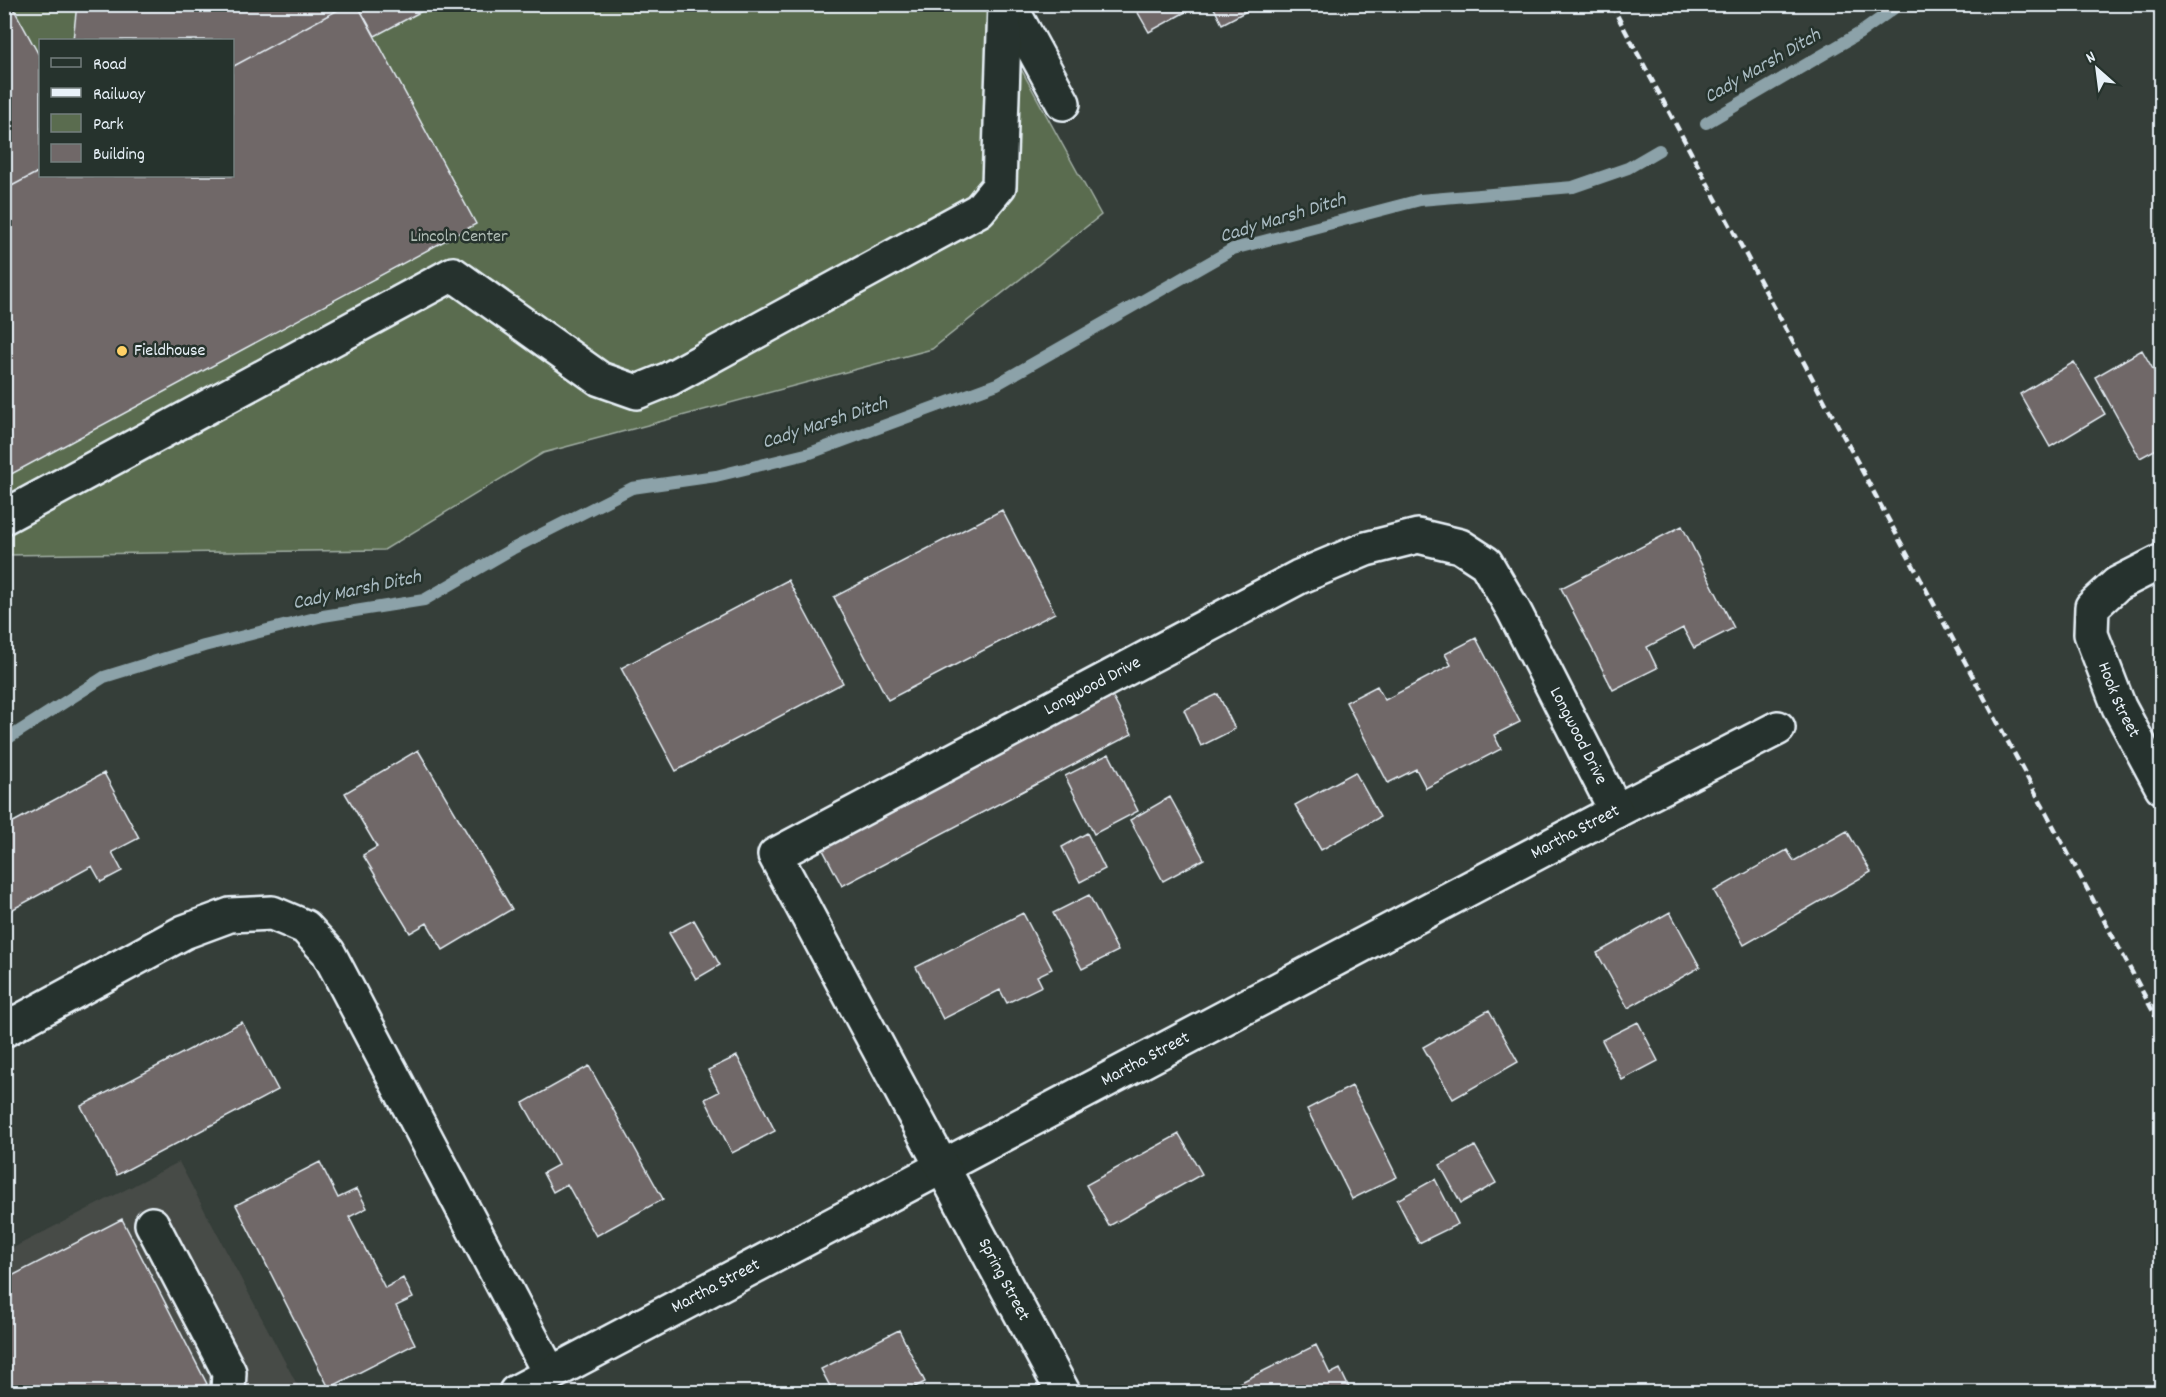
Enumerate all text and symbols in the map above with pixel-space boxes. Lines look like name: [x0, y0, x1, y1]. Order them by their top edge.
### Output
water label: Cady Marsh Ditch: [1699, 22, 1827, 112]
legend: [39, 39, 234, 177]
north arrow: [2067, 39, 2127, 99]
text: N: [2082, 46, 2100, 70]
text: Road: [93, 53, 127, 78]
text: Railway: [93, 83, 146, 108]
text: Park: [93, 113, 124, 138]
text: Building: [93, 143, 145, 168]
water label: Cady Marsh Ditch: [1216, 186, 1350, 251]
park label: Lincoln Center: [410, 225, 508, 250]
place label: Fieldhouse: [134, 339, 206, 364]
marker: Fieldhouse: [115, 344, 129, 358]
water label: Cady Marsh Ditch: [759, 390, 892, 457]
water label: Cady Marsh Ditch: [290, 564, 425, 618]
street label: Longwood Drive: [1040, 650, 1146, 722]
street label: Hook Street: [2091, 659, 2146, 743]
street label: Longwood Drive: [1542, 683, 1613, 789]
street label: Martha Street: [1527, 799, 1624, 866]
street label: Martha Street: [1097, 1026, 1195, 1093]
street label: Spring Street: [971, 1234, 1035, 1326]
street label: Martha Street: [667, 1253, 765, 1320]

